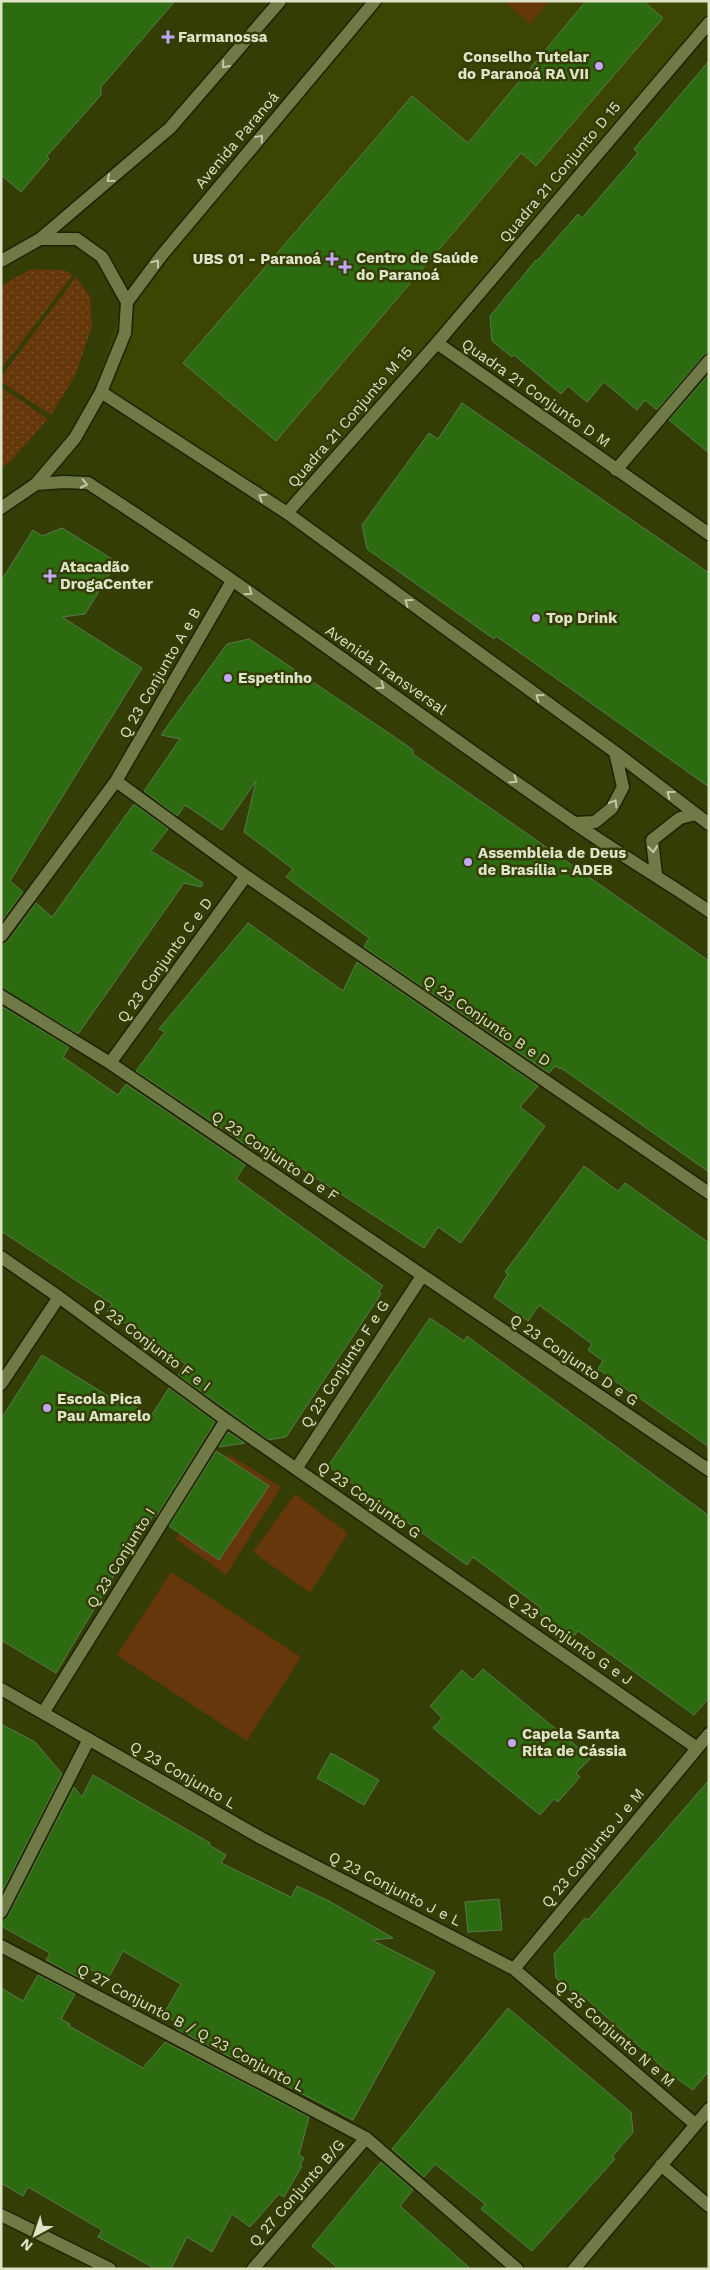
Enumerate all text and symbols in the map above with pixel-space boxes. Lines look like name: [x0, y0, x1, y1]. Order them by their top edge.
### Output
place label: Farmanossa: [178, 28, 268, 46]
marker: Farmanossa: [162, 31, 174, 43]
place label: Conselho Tutelar do Paranoá RA VII: [458, 48, 590, 83]
one-way arrow: [222, 59, 231, 68]
marker: Conselho Tutelar do Paranoá RA VII: [593, 60, 605, 72]
street label: Avenida Paranoá: [191, 88, 283, 192]
street label: Quadra 21 Conjunto D 15: [496, 98, 624, 246]
one-way arrow: [254, 135, 262, 144]
one-way arrow: [107, 173, 116, 182]
place label: Centro de Saúde do Paranoá: [356, 249, 479, 284]
place label: UBS 01 - Paranoá: [193, 250, 321, 268]
marker: UBS 01 - Paranoá: [325, 252, 339, 266]
one-way arrow: [150, 259, 159, 269]
marker: Centro de Saúde do Paranoá: [338, 260, 352, 274]
street label: Quadra 21 Conjunto D M: [458, 335, 614, 451]
street label: Quadra 21 Conjunto M 15: [284, 343, 416, 491]
one-way arrow: [80, 478, 89, 489]
one-way arrow: [258, 494, 267, 503]
place label: Atacadão DrogaCenter: [60, 558, 153, 593]
marker: Atacadão DrogaCenter: [44, 570, 56, 582]
one-way arrow: [243, 586, 252, 596]
one-way arrow: [404, 599, 414, 608]
street label: Q 23 Conjunto A e B: [115, 605, 205, 741]
place label: Top Drink: [546, 609, 618, 627]
marker: Top Drink: [530, 612, 542, 624]
street label: Avenida Transversal: [322, 621, 451, 719]
place label: Espetinho: [238, 669, 312, 687]
marker: Espetinho: [222, 672, 234, 684]
one-way arrow: [375, 680, 385, 689]
one-way arrow: [536, 694, 545, 704]
one-way arrow: [508, 774, 518, 783]
one-way arrow: [667, 792, 676, 800]
one-way arrow: [608, 799, 618, 808]
place label: Assembleia de Deus de Brasília - ADEB: [478, 844, 626, 879]
one-way arrow: [647, 845, 658, 853]
marker: Assembleia de Deus de Brasília - ADEB: [462, 856, 474, 868]
street label: Q 23 Conjunto C e D: [114, 894, 216, 1026]
street label: Q 23 Conjunto B e D: [420, 972, 554, 1070]
street label: Q 23 Conjunto D e F: [208, 1107, 342, 1205]
street label: Q 23 Conjunto F e I: [90, 1295, 214, 1395]
street label: Q 23 Conjunto F e G: [297, 1297, 393, 1431]
street label: Q 23 Conjunto D e G: [506, 1310, 642, 1410]
place label: Escola Pica Pau Amarelo: [57, 1390, 151, 1425]
marker: Escola Pica Pau Amarelo: [41, 1402, 53, 1414]
street label: Q 23 Conjunto G: [314, 1458, 424, 1542]
street label: Q 23 Conjunto I: [83, 1505, 159, 1611]
street label: Q 23 Conjunto G e J: [504, 1589, 636, 1689]
place label: Capela Santa Rita de Cássia: [522, 1725, 627, 1760]
street label: Q 23 Conjunto L: [127, 1737, 239, 1813]
marker: Capela Santa Rita de Cássia: [506, 1737, 518, 1749]
street label: Q 23 Conjunto J e M: [538, 1785, 648, 1911]
street label: Q 23 Conjunto J e L: [326, 1848, 464, 1930]
street label: Q 27 Conjunto B / Q 23 Conjunto L: [74, 1960, 308, 2096]
street label: Q 25 Conjunto N e M: [551, 1977, 679, 2091]
street label: Q 27 Conjunto B/G: [246, 2136, 348, 2250]
north arrow: [10, 2210, 60, 2260]
text: N: [18, 2235, 36, 2254]

